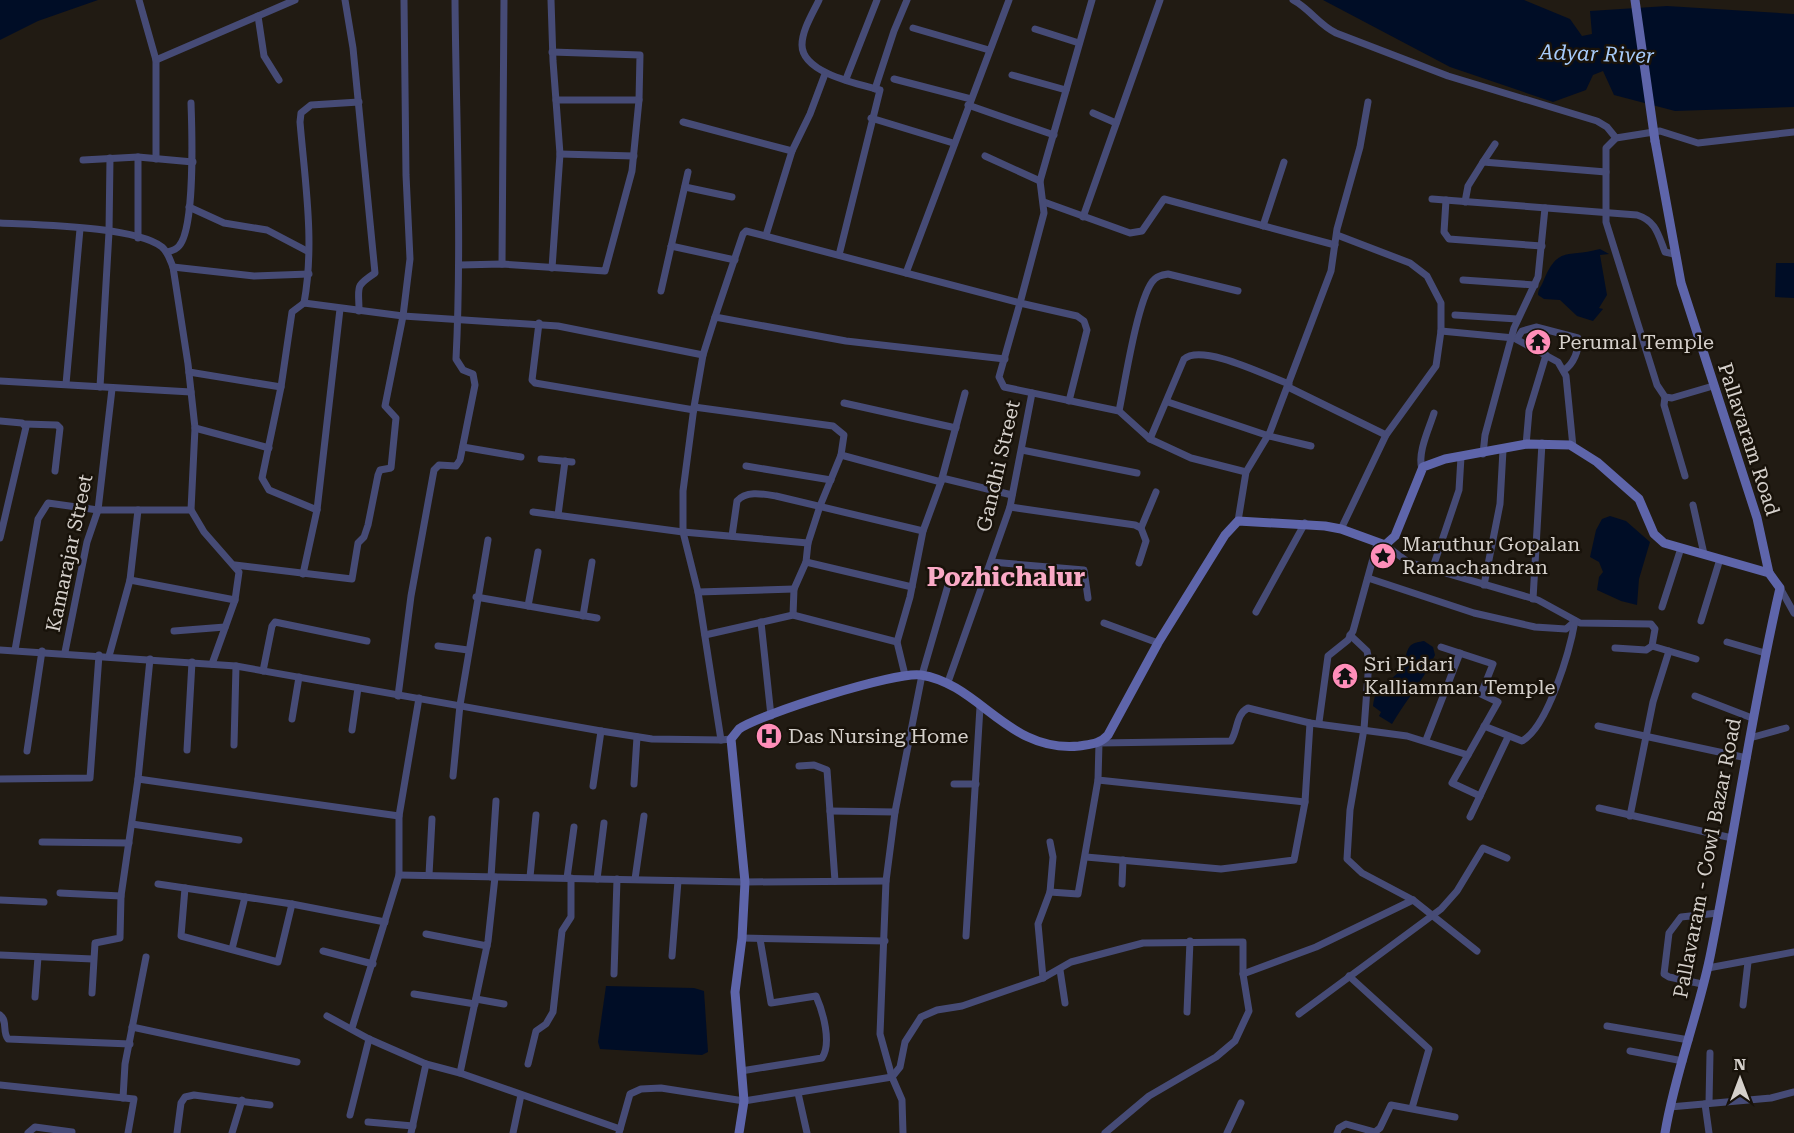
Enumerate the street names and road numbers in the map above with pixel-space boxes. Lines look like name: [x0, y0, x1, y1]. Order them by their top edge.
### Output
street label: Pallavaram Road: [1713, 360, 1785, 519]
street label: Gandhi Street: [971, 397, 1025, 534]
street label: Kamarajar Street: [41, 472, 98, 634]
street label: Pallavaram - Cowl Bazar Road: [1668, 716, 1746, 1000]

